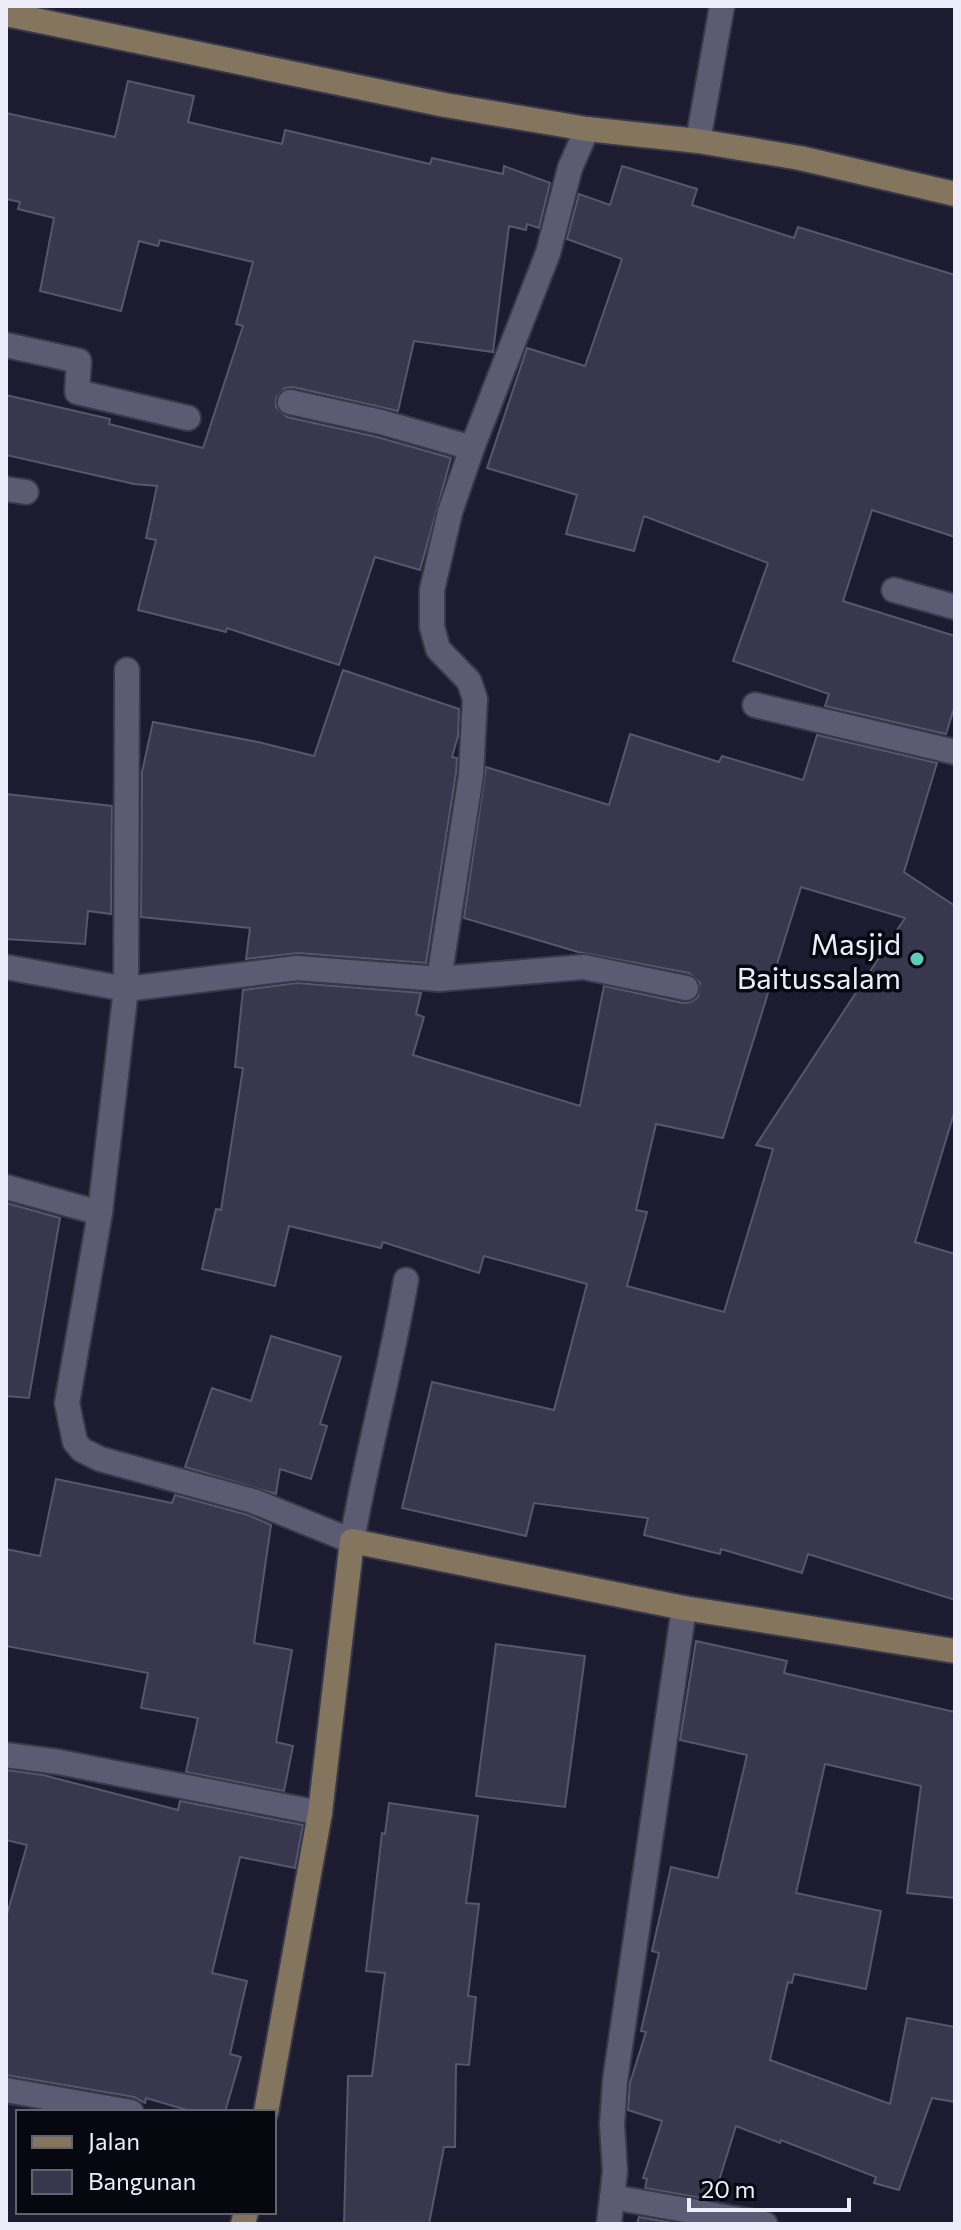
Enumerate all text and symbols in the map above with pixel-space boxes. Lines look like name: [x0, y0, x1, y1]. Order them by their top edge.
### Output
place label: Masjid Baitussalam: [737, 924, 901, 995]
marker: Masjid Baitussalam: [908, 950, 926, 968]
legend: [16, 2110, 276, 2214]
text: Jalan: [88, 2126, 140, 2155]
scale bar: [689, 2162, 849, 2212]
text: Bangunan: [88, 2166, 196, 2195]
text: 20 m: [701, 2174, 755, 2203]

